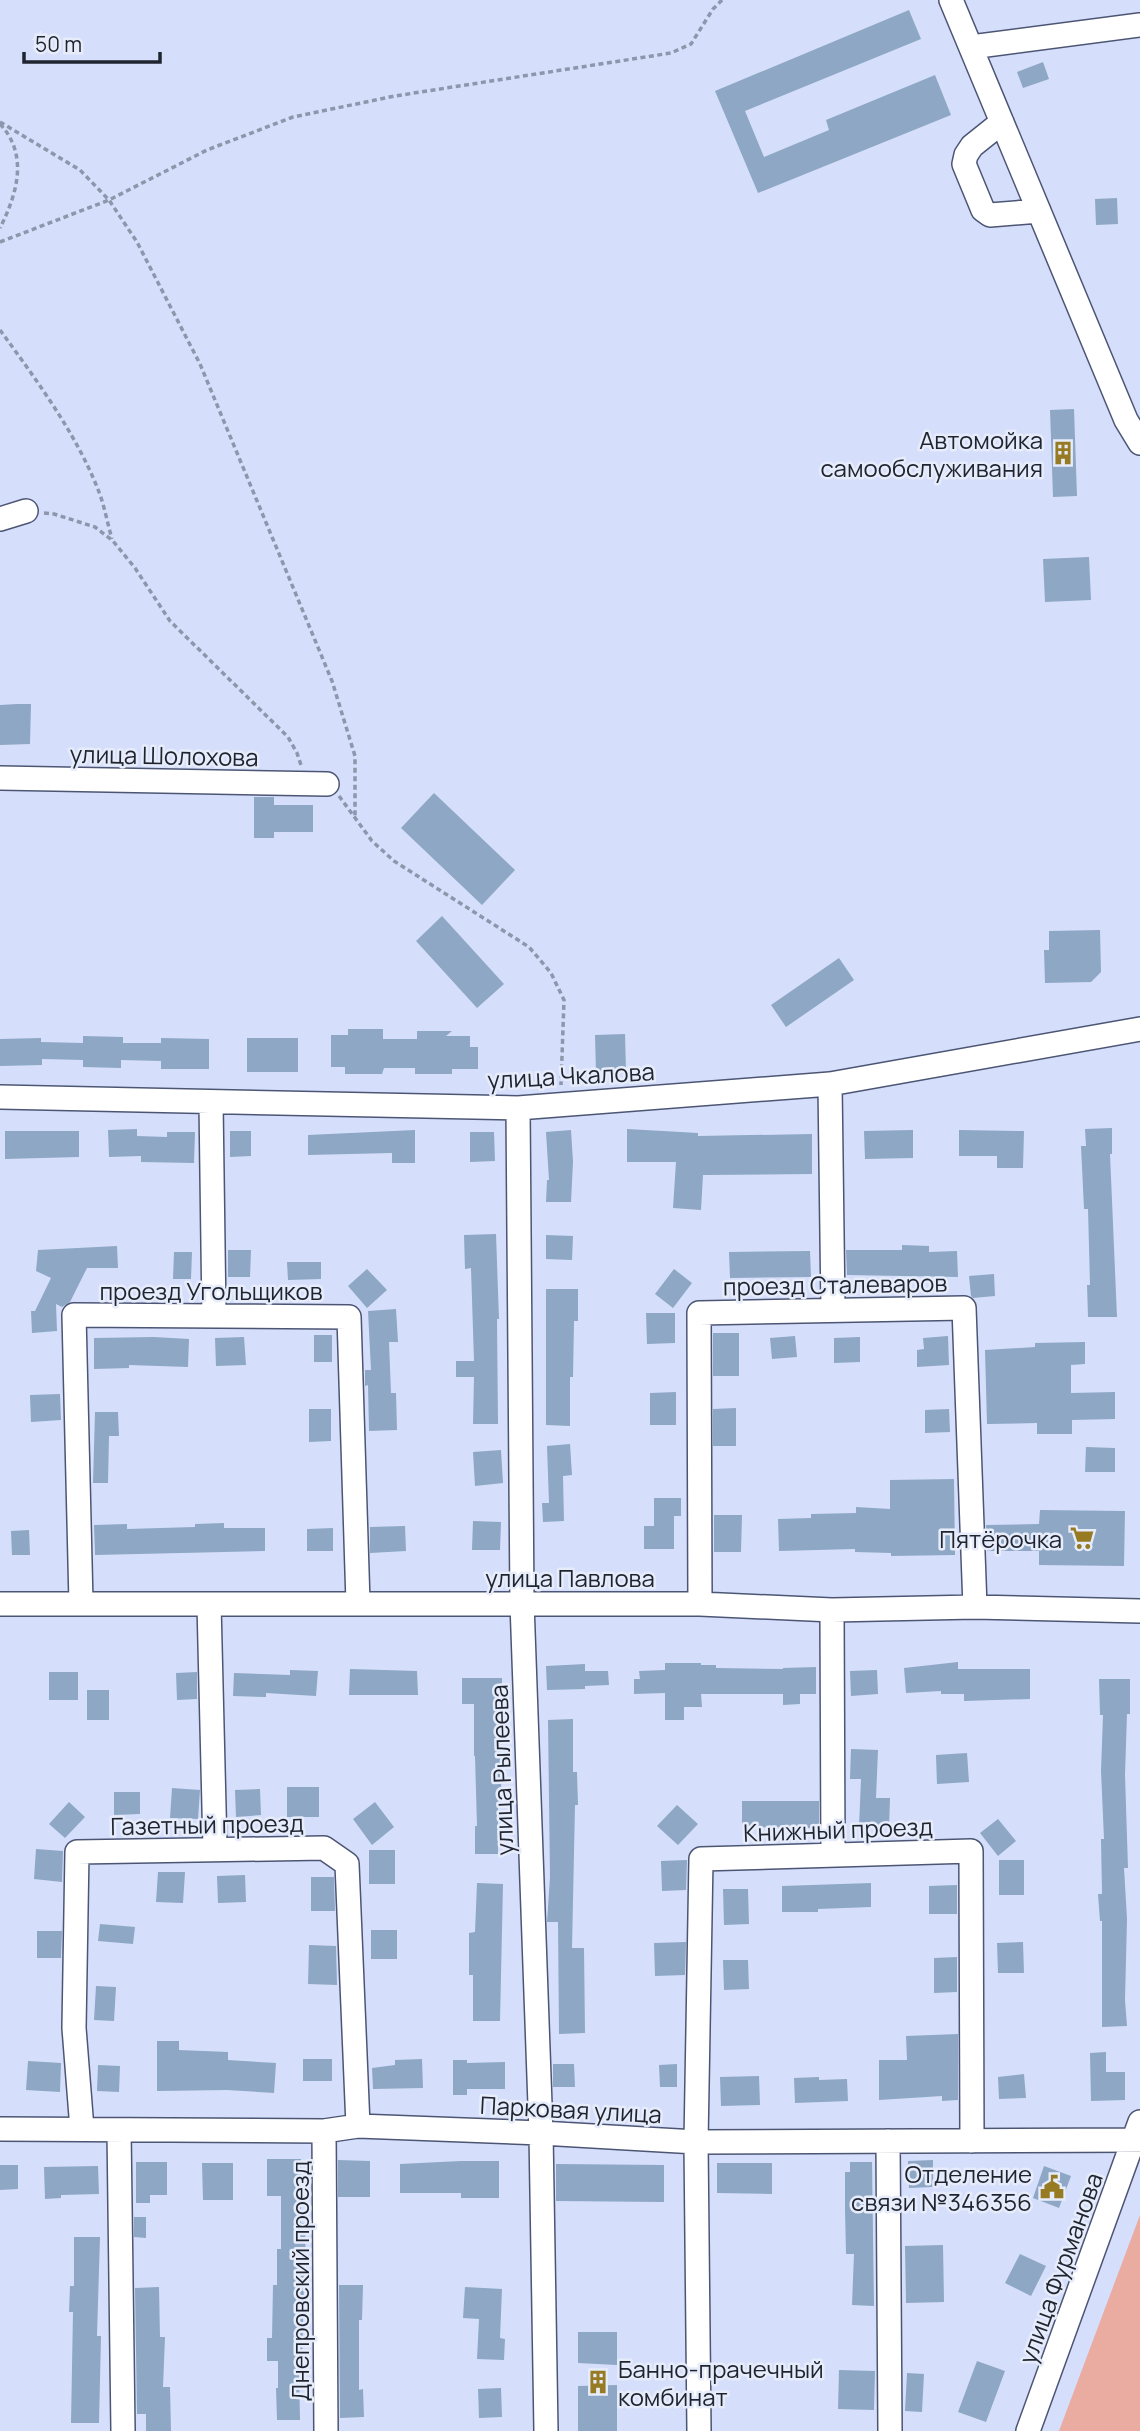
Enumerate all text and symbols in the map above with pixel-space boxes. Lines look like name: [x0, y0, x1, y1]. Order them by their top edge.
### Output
scale bar: [24, 21, 161, 65]
text: 50 m: [35, 30, 82, 58]
place label: Автомойка самообслуживания: [820, 423, 1043, 484]
building icon: Автомойка самообслуживания: [1049, 439, 1077, 467]
street label: улица Шолохова: [69, 737, 259, 773]
street label: улица Чкалова: [486, 1054, 656, 1096]
street label: проезд Сталеваров: [723, 1266, 948, 1302]
street label: проезд Угольщиков: [99, 1274, 323, 1307]
place label: Пятёрочка: [939, 1522, 1062, 1555]
supermarket icon: Пятёрочка: [1068, 1524, 1096, 1552]
street label: улица Павлова: [485, 1561, 655, 1594]
street label: улица Рылеева: [482, 1684, 520, 1856]
street label: Газетный проезд: [110, 1806, 304, 1842]
street label: Книжный проезд: [743, 1809, 933, 1849]
street label: Парковая улица: [479, 2088, 663, 2130]
place label: Отделение связи №346356: [851, 2157, 1032, 2218]
street label: Днепровский проезд: [283, 2161, 316, 2401]
street label: улица Фурманова: [1010, 2168, 1110, 2368]
public building icon: Отделение связи №346356: [1038, 2173, 1066, 2201]
place label: Банно-прачечный комбинат: [618, 2352, 824, 2413]
building icon: Банно-прачечный комбинат: [584, 2368, 612, 2396]

